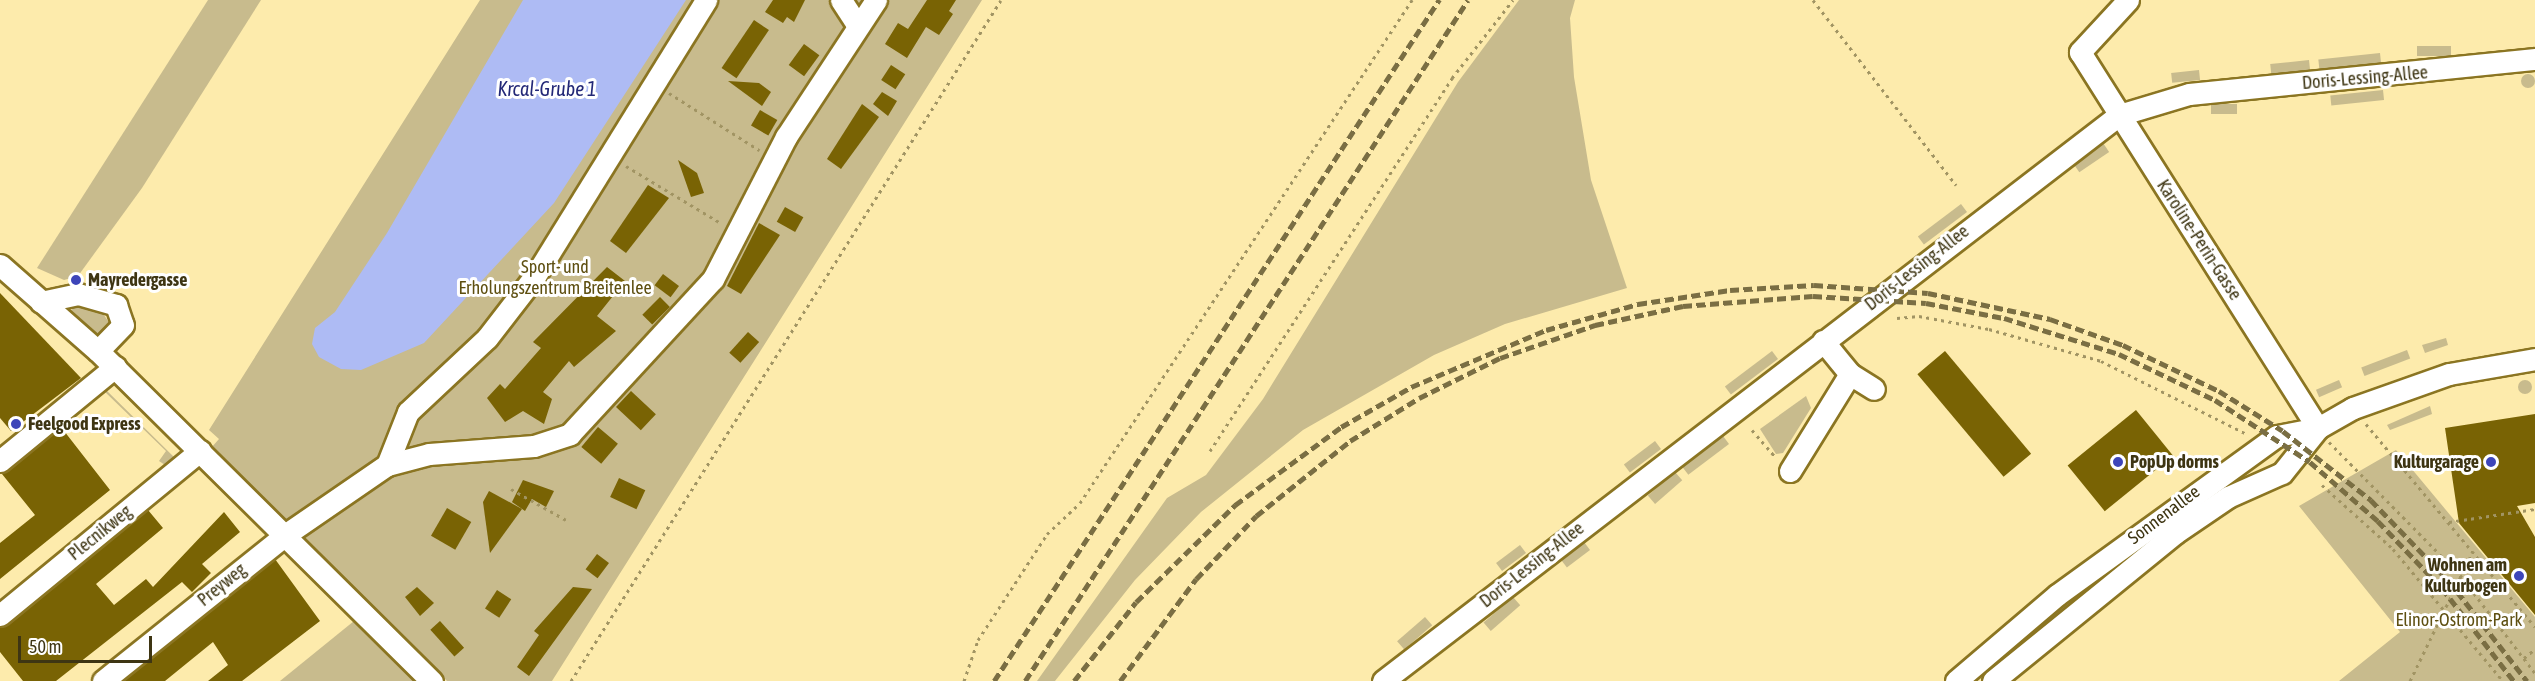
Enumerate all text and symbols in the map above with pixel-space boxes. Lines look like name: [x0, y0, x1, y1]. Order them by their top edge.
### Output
street label: Doris-Lessing-Allee: [2301, 62, 2429, 94]
water label: Krcal-Grube 1: [498, 76, 596, 100]
street label: Karoline-Perin-Gasse: [2152, 176, 2246, 304]
street label: Doris-Lessing-Allee: [1861, 221, 1973, 315]
park label: Sport- und Erholungszentrum Breitenlee: [458, 257, 652, 300]
place label: Mayredergasse: [88, 269, 187, 291]
marker: Mayredergasse: [69, 273, 83, 287]
place label: Feelgood Express: [28, 413, 141, 435]
marker: Feelgood Express: [9, 417, 23, 431]
place label: PopUp dorms: [2130, 451, 2219, 473]
place label: Kulturgarage: [2394, 451, 2479, 473]
marker: PopUp dorms: [2111, 455, 2125, 469]
marker: Kulturgarage: [2484, 455, 2498, 469]
street label: Sonnenallee: [2124, 481, 2204, 549]
street label: Plecnikweg: [64, 501, 136, 565]
street label: Doris-Lessing-Allee: [1476, 518, 1588, 612]
place label: Wohnen am Kulturbogen: [2424, 555, 2507, 598]
street label: Preyweg: [193, 559, 251, 611]
marker: Wohnen am Kulturbogen: [2512, 569, 2526, 583]
park label: Elinor-Ostrom-Park: [2396, 609, 2522, 631]
scale bar: [21, 624, 154, 662]
text: 50 m: [29, 636, 61, 657]

